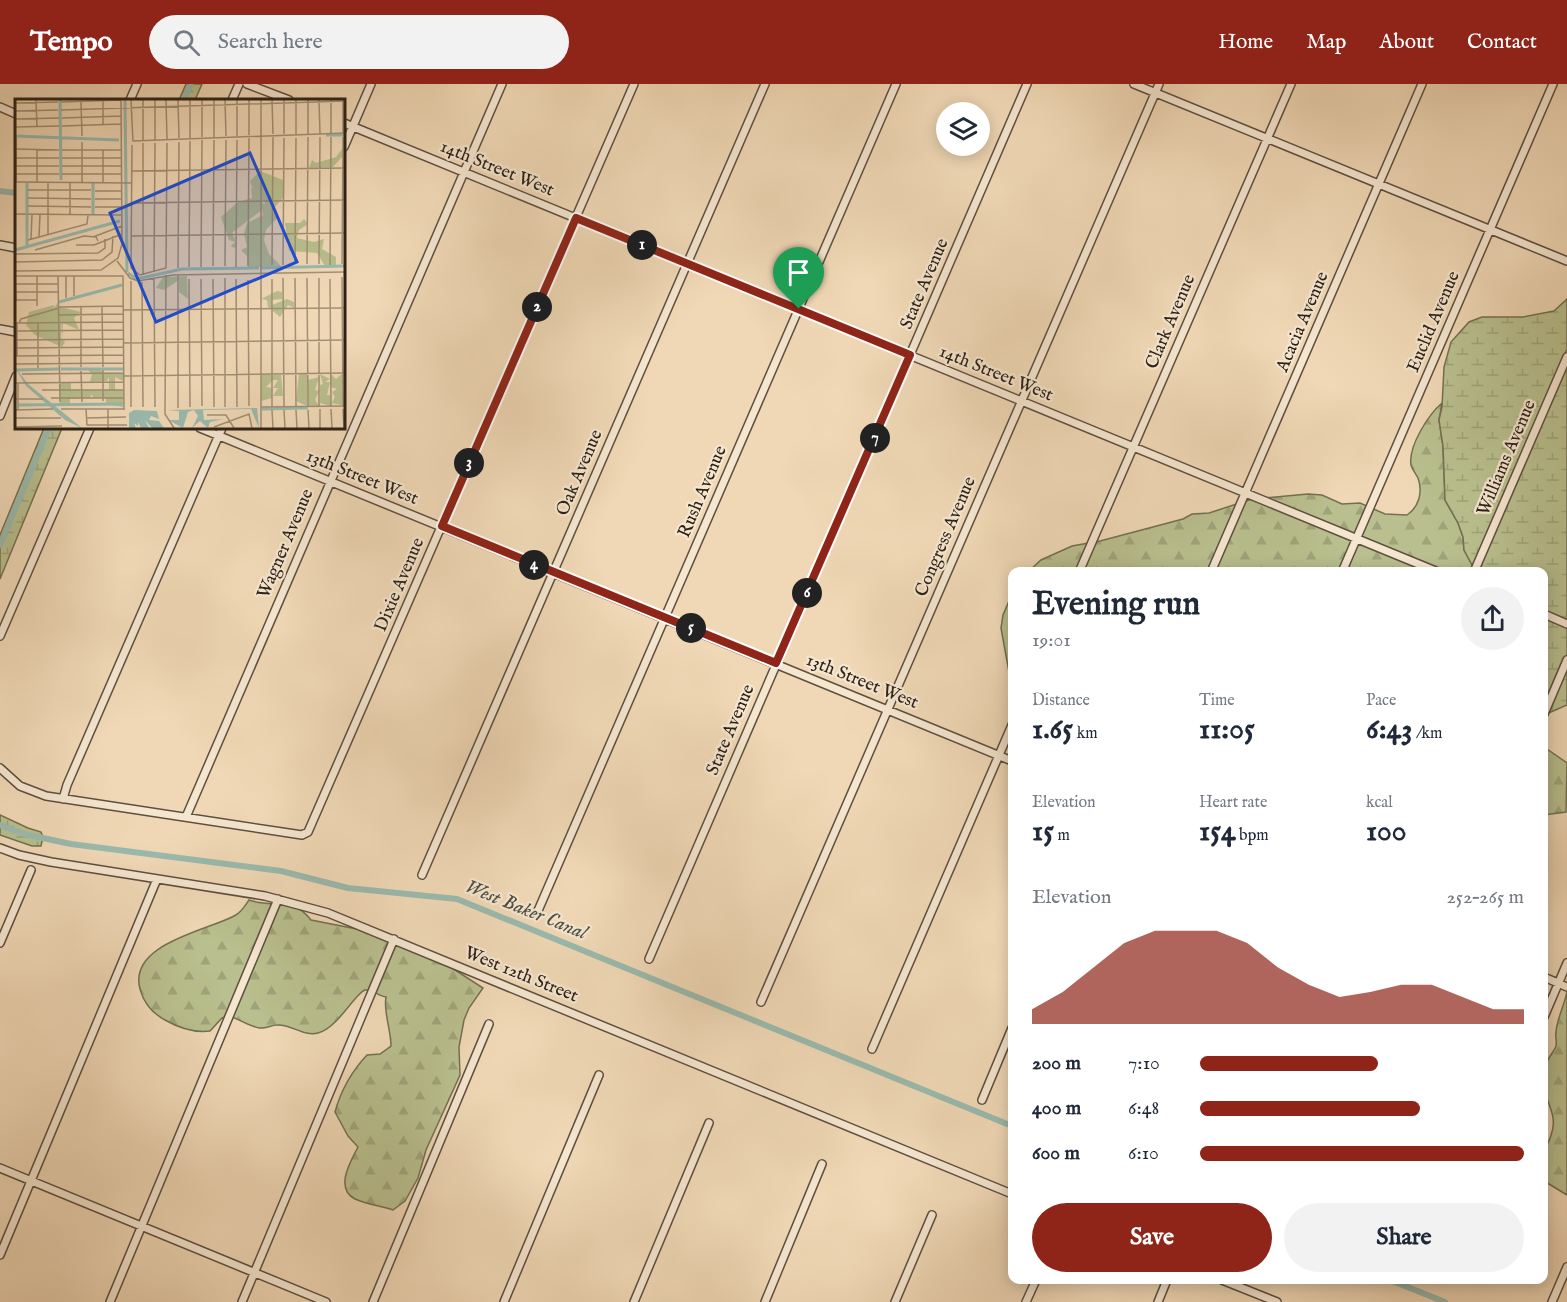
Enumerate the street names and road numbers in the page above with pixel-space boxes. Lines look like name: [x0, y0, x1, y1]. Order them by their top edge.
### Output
street label: 14th Street West: [437, 136, 557, 202]
street label: State Avenue: [896, 235, 954, 333]
street label: Acacia Avenue: [1271, 268, 1334, 377]
street label: Euclid Avenue: [1402, 268, 1466, 376]
street label: Clark Avenue: [1141, 271, 1201, 373]
street label: 14th Street West: [936, 341, 1056, 407]
street label: Williams Avenue: [1472, 397, 1542, 519]
street label: Oak Avenue: [552, 427, 608, 519]
street label: Rush Avenue: [673, 443, 733, 541]
street label: 13th Street West: [303, 445, 421, 511]
street label: Congress Avenue: [910, 473, 982, 601]
street label: Wagner Avenue: [253, 486, 319, 602]
street label: Dixie Avenue: [370, 534, 430, 636]
street label: 13th Street West: [803, 649, 921, 715]
street label: State Avenue: [702, 681, 760, 779]
street label: West 12th Street: [461, 942, 581, 1008]

